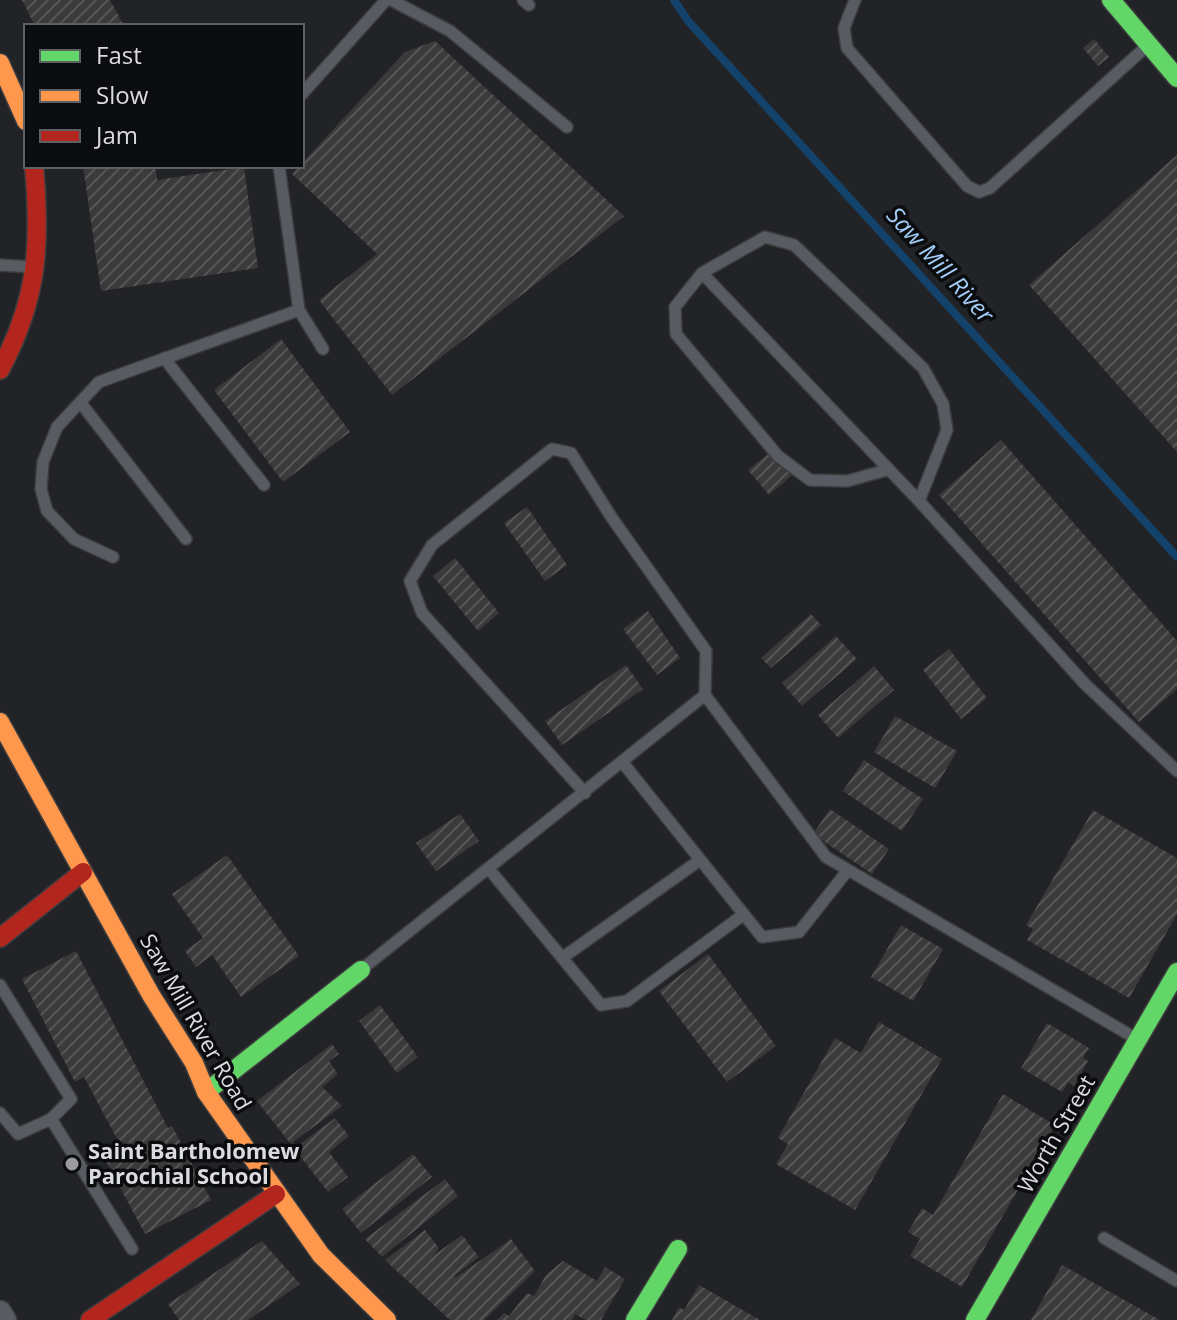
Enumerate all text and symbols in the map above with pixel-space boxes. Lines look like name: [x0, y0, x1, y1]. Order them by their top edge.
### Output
legend: [24, 24, 304, 168]
text: Fast: [96, 38, 142, 71]
text: Slow: [96, 78, 149, 111]
text: Jam: [94, 118, 138, 151]
water label: Saw Mill River: [880, 199, 1003, 330]
street label: Saw Mill River Road: [134, 928, 260, 1115]
street label: Worth Street: [1009, 1069, 1101, 1198]
place label: Saint Bartholomew Parochial School: [88, 1135, 299, 1190]
marker: Saint Bartholomew Parochial School: [63, 1155, 81, 1173]

